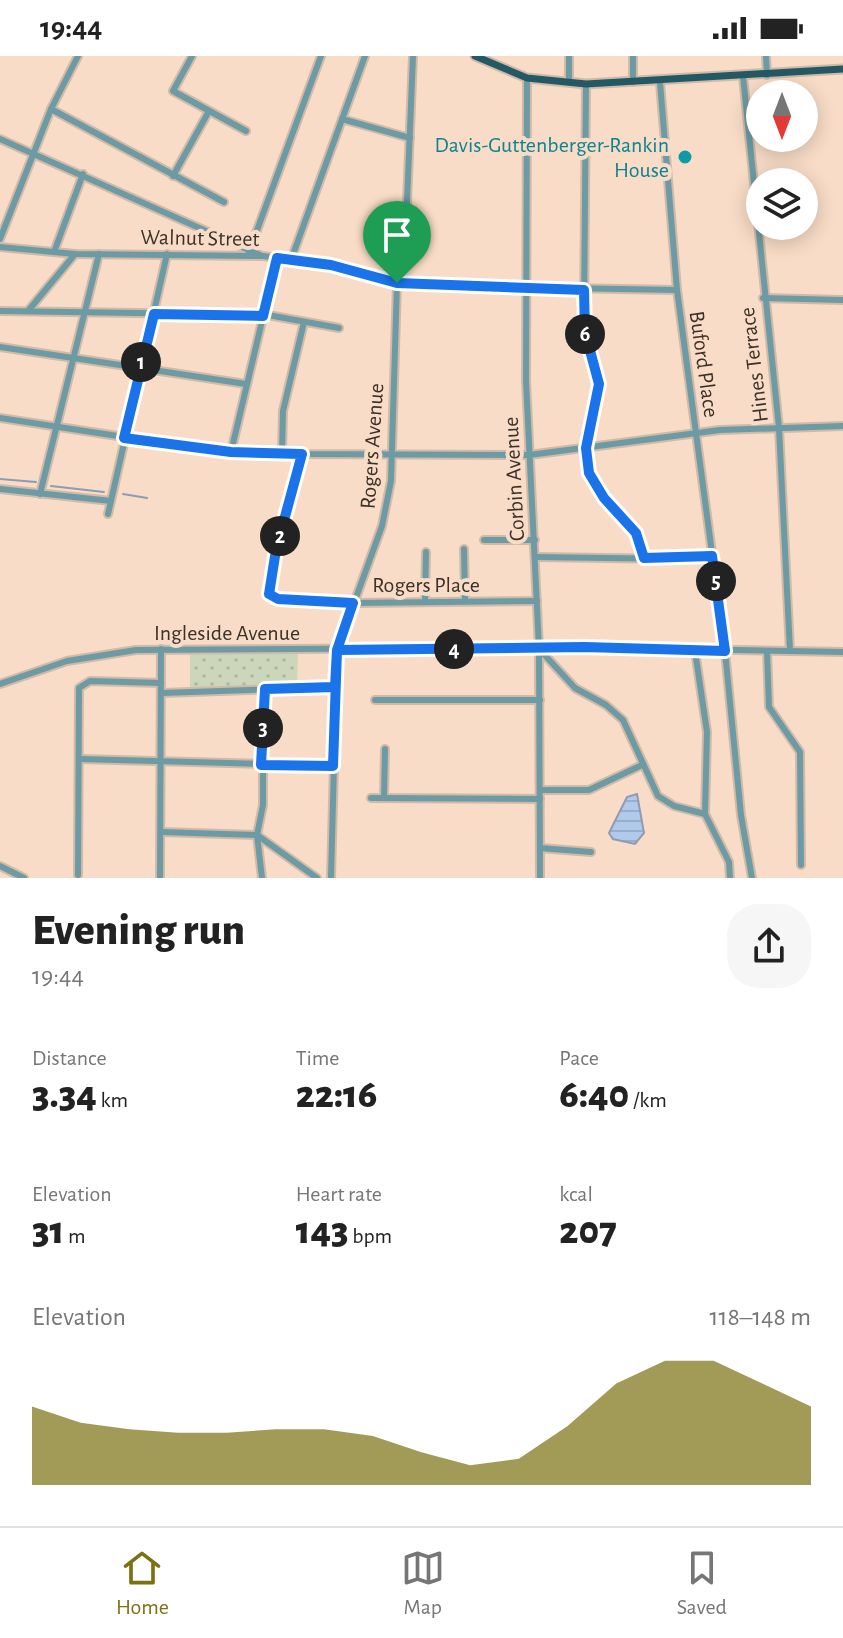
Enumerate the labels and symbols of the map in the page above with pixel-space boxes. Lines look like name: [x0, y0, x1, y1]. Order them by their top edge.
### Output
north arrow: [746, 80, 818, 152]
place label: Davis-Guttenberger-Rankin House: [435, 134, 669, 181]
marker: Davis-Guttenberger-Rankin House: [676, 148, 694, 166]
pin: [363, 201, 431, 283]
street label: Walnut Street: [140, 226, 260, 250]
street label: Hines Terrace: [736, 306, 772, 424]
street label: Buford Place: [686, 309, 722, 419]
pin: 6: [565, 314, 605, 354]
pin: 1: [121, 342, 161, 382]
street label: Rogers Avenue: [357, 382, 387, 510]
street label: Corbin Avenue: [500, 416, 528, 542]
pin: 2: [260, 516, 300, 556]
pin: 5: [696, 561, 736, 601]
street label: Rogers Place: [372, 574, 480, 596]
street label: Ingleside Avenue: [154, 622, 300, 644]
pin: 4: [434, 629, 474, 669]
pin: 3: [243, 708, 283, 748]

